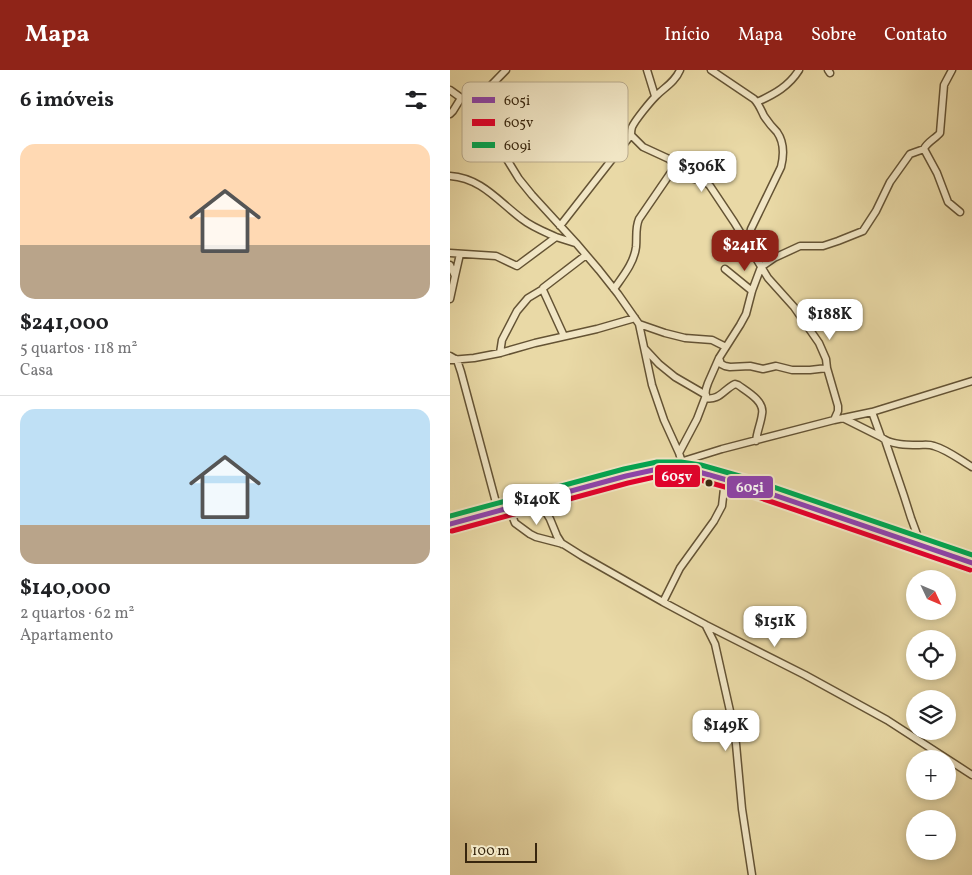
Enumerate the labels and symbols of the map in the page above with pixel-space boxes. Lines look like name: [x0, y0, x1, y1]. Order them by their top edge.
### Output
legend: [462, 82, 628, 162]
text: 605i: [504, 92, 530, 111]
text: 605v: [504, 114, 534, 133]
text: 609i: [504, 137, 531, 156]
pin: $306K: [667, 150, 737, 193]
pin: $241K: [710, 230, 780, 272]
pin: $188K: [795, 298, 865, 341]
line badge: 605v: [654, 464, 701, 488]
text: 605v: [662, 468, 693, 487]
line badge: 605i: [726, 475, 774, 499]
unlabelled marker: [704, 478, 714, 488]
text: 605i: [736, 479, 764, 498]
pin: $140K: [502, 484, 572, 526]
north arrow: [906, 570, 956, 620]
pin: $151K: [740, 606, 810, 648]
pin: $149K: [691, 710, 761, 752]
scale bar: [465, 840, 538, 863]

